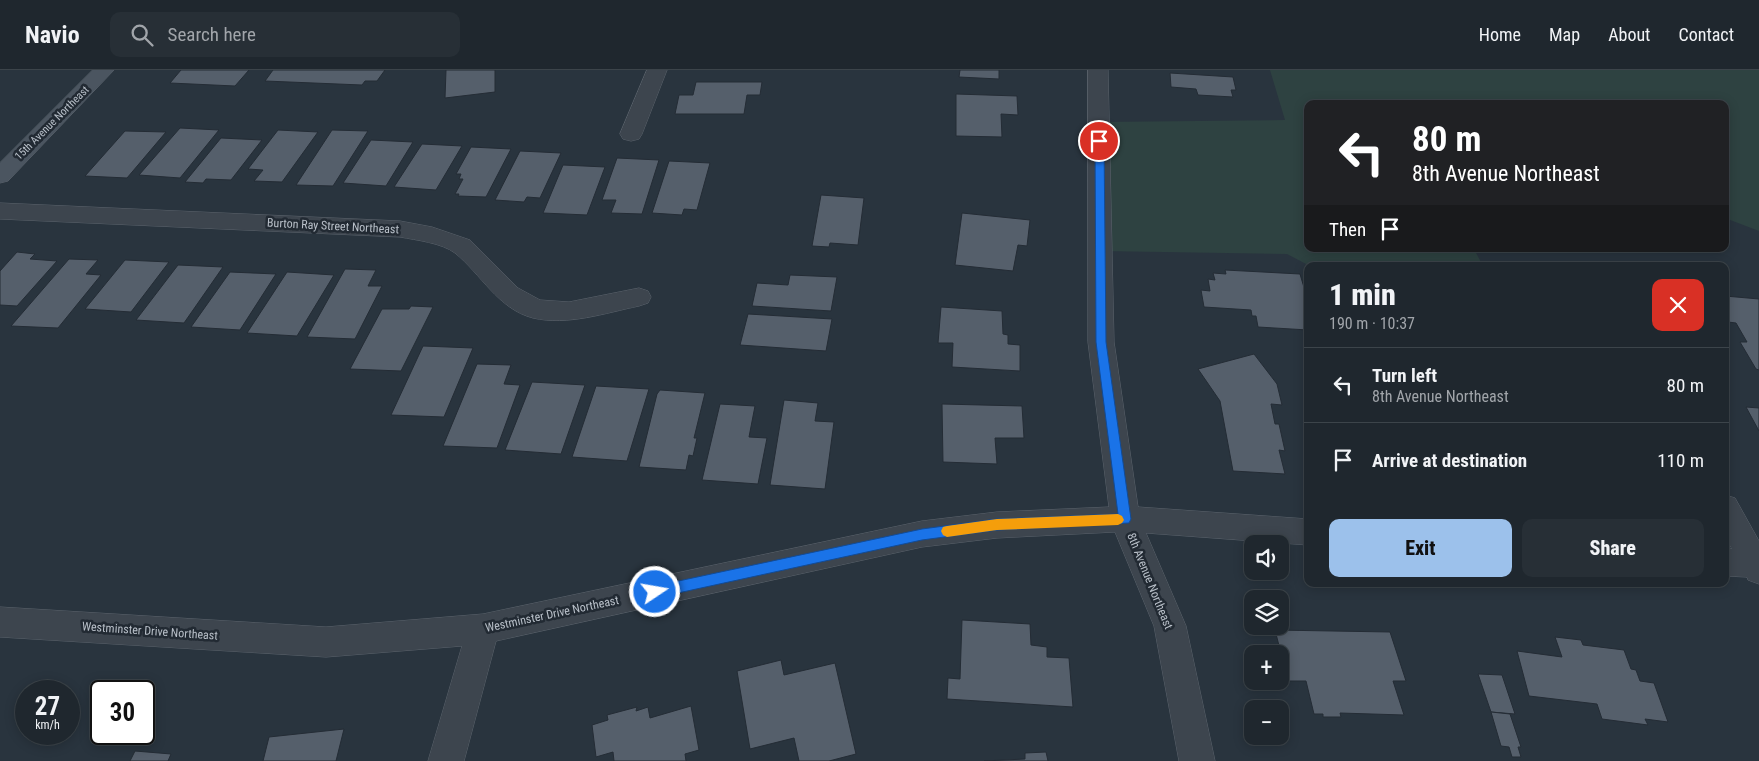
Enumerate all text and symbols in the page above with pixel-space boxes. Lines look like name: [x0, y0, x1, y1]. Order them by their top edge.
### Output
search box: [110, 12, 460, 57]
text: Navio: [25, 21, 80, 49]
icon: search: [128, 21, 156, 49]
text: Search here: [168, 23, 256, 46]
text: Home: [1479, 24, 1521, 45]
text: Map: [1549, 24, 1580, 45]
text: About: [1608, 24, 1650, 45]
text: Contact: [1678, 24, 1734, 45]
street label: 15th Avenue Northeast: [12, 83, 92, 163]
text: 80 m: [1412, 119, 1481, 160]
pin: [1078, 120, 1120, 162]
icon: left: [1329, 120, 1394, 185]
icon: arrive: [1085, 127, 1113, 155]
text: 8th Avenue Northeast: [1412, 161, 1600, 186]
icon: arrive: [1376, 215, 1404, 243]
street label: Burton Ray Street Northeast: [267, 216, 400, 236]
text: Then: [1329, 218, 1366, 241]
text: 1 min: [1329, 277, 1396, 312]
button: close: [1652, 279, 1704, 331]
text: 190 m · 10:37: [1329, 314, 1415, 333]
text: Turn left: [1372, 364, 1437, 387]
icon: left: [1329, 371, 1357, 399]
text: 80 m: [1667, 374, 1704, 397]
text: 8th Avenue Northeast: [1372, 387, 1509, 406]
icon: arrive: [1329, 446, 1357, 474]
text: Arrive at destination: [1372, 449, 1527, 472]
text: 110 m: [1657, 449, 1704, 472]
button: Exit: [1329, 519, 1512, 577]
button: Share: [1522, 519, 1704, 577]
street label: 8th Avenue Northeast: [1124, 531, 1176, 632]
map controls: [1244, 535, 1289, 745]
button: sound: [1244, 535, 1289, 580]
position arrow: [628, 565, 680, 617]
button: layers: [1244, 590, 1289, 635]
street label: Westminster Drive Northeast: [484, 593, 620, 635]
street label: Westminster Drive Northeast: [82, 619, 219, 643]
button: +: [1244, 645, 1289, 690]
speed limit sign: 30: [90, 680, 155, 745]
text: 27: [35, 692, 60, 721]
button: −: [1244, 700, 1289, 745]
text: km/h: [35, 718, 60, 732]

